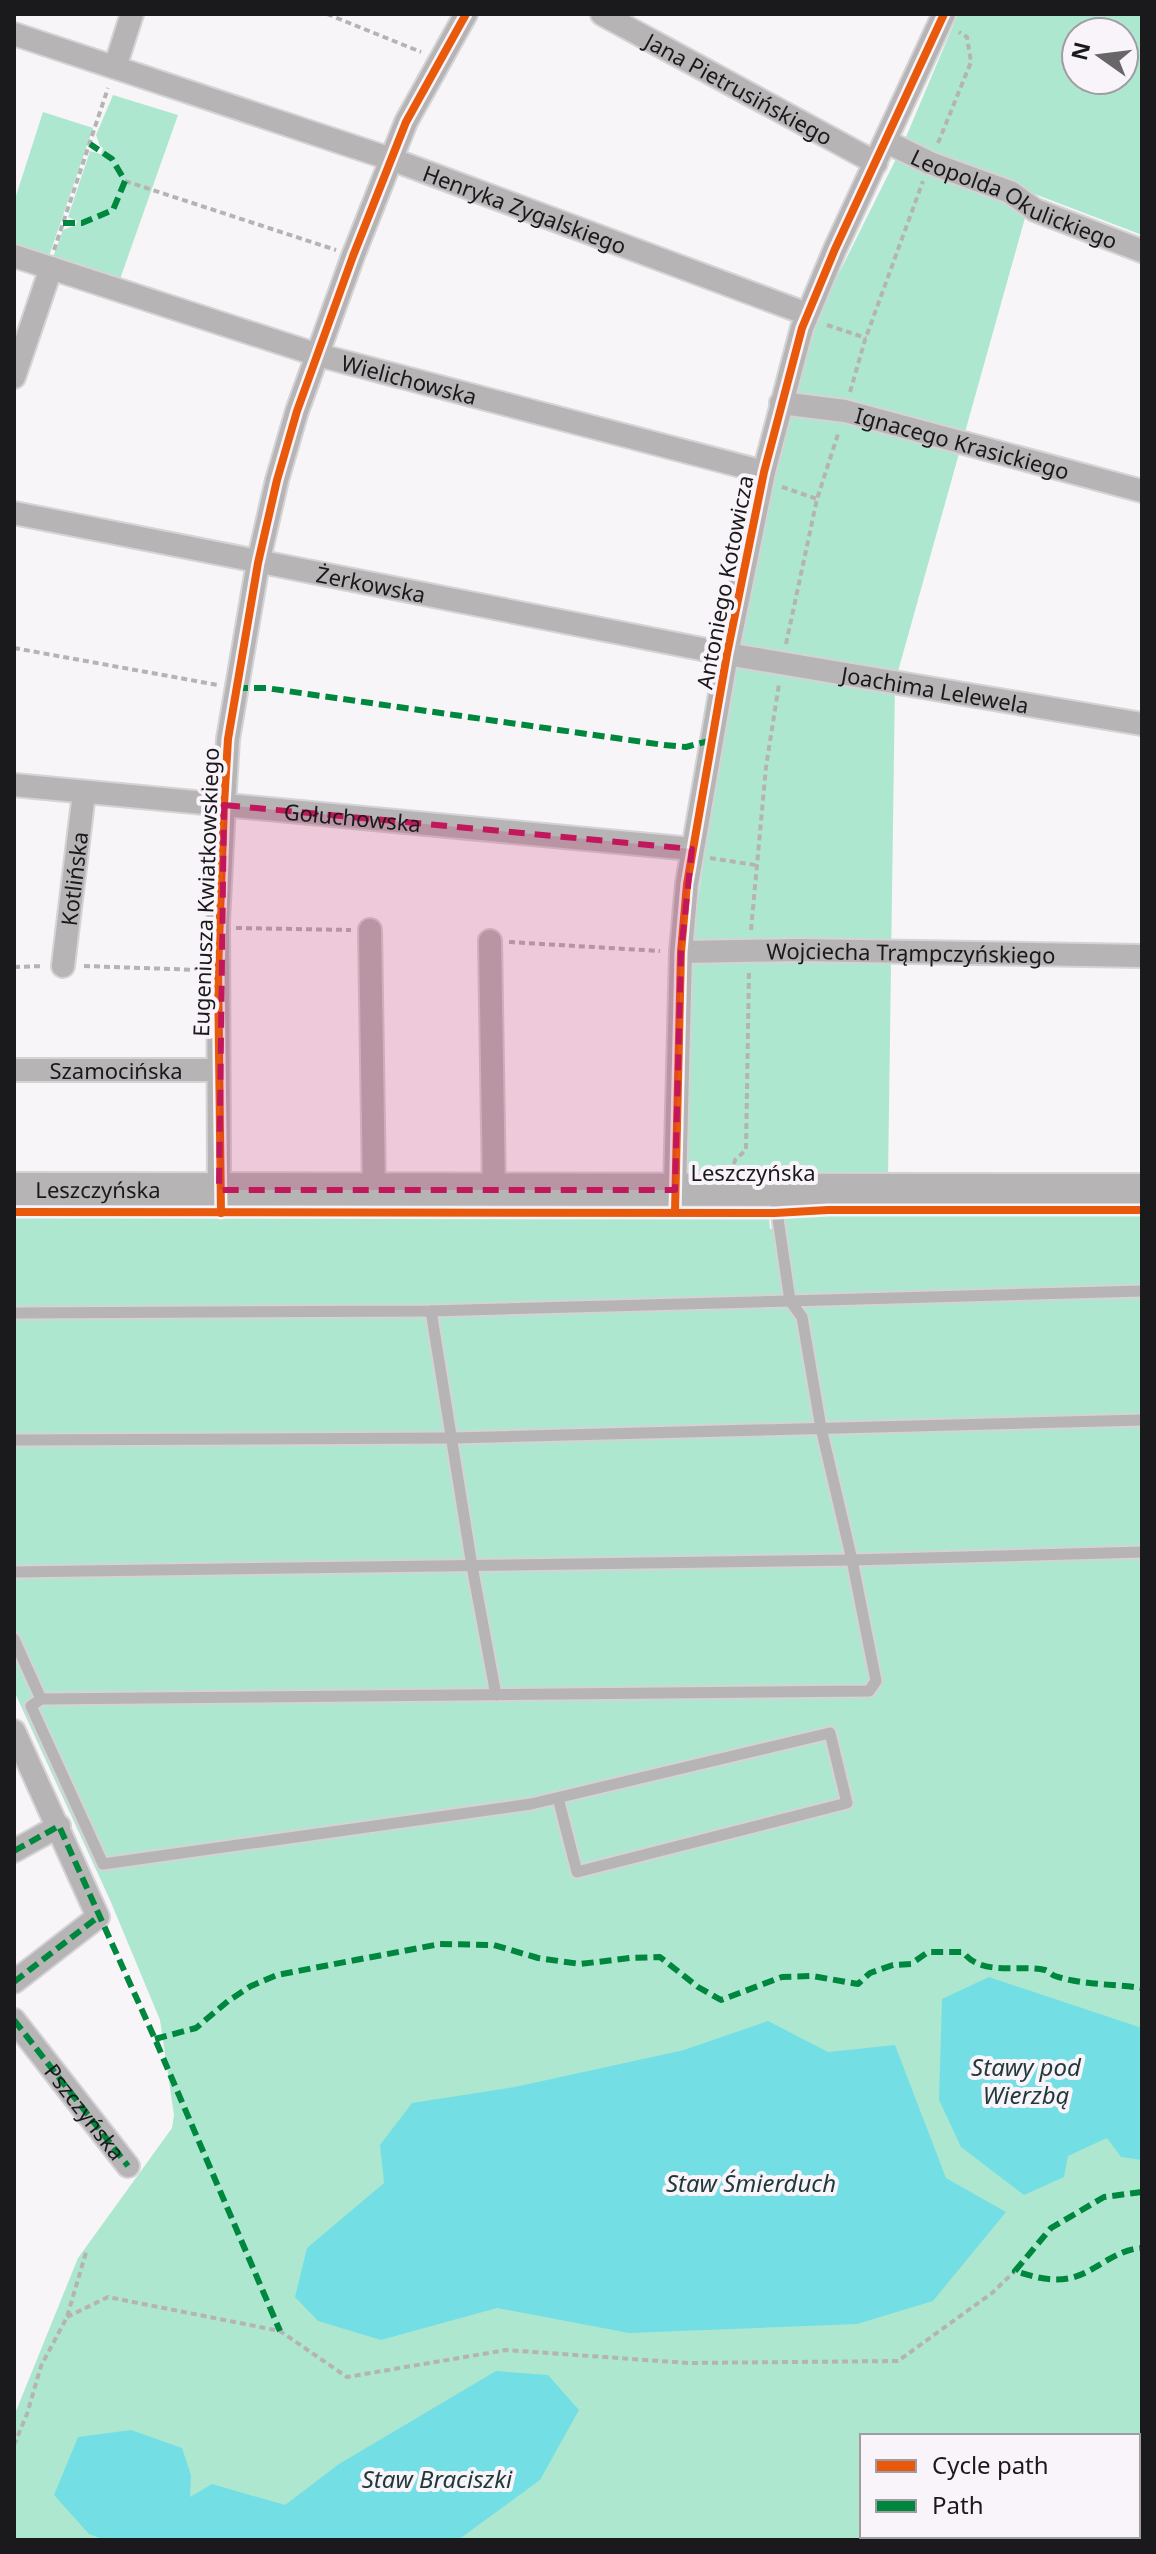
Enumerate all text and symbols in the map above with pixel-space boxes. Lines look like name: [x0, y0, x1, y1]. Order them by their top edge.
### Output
north arrow: [1060, 16, 1140, 96]
street label: Jana Pietrusińskiego: [638, 24, 838, 152]
text: N: [1063, 39, 1096, 63]
street label: Leopolda Okulickiego: [906, 141, 1122, 255]
street label: Henryka Zygalskiego: [419, 157, 631, 260]
street label: Wielichowska: [338, 347, 480, 411]
street label: Ignacego Krasickiego: [852, 399, 1073, 486]
street label: Antoniego Kotowicza: [689, 473, 759, 691]
street label: Żerkowska: [314, 558, 428, 609]
street label: Joachima Lelewela: [837, 658, 1031, 720]
street label: Eugeniusza Kwiatkowskiego: [185, 747, 225, 1037]
street label: Gołuchowska: [283, 796, 422, 838]
street label: Kotlińska: [53, 830, 94, 927]
street label: Wojciecha Trąmpczyńskiego: [766, 935, 1056, 969]
street label: Szamocińska: [49, 1055, 183, 1085]
street label: Leszczyńska: [690, 1157, 816, 1187]
street label: Leszczyńska: [35, 1174, 161, 1204]
water label: Stawy pod Wierzbą: [971, 2050, 1082, 2111]
street label: Pszczyńska: [38, 2057, 132, 2166]
water label: Staw Śmierduch: [666, 2166, 836, 2199]
legend: [860, 2434, 1140, 2538]
text: Cycle path: [932, 2448, 1049, 2481]
water label: Staw Braciszki: [362, 2462, 513, 2495]
text: Path: [932, 2488, 983, 2521]

